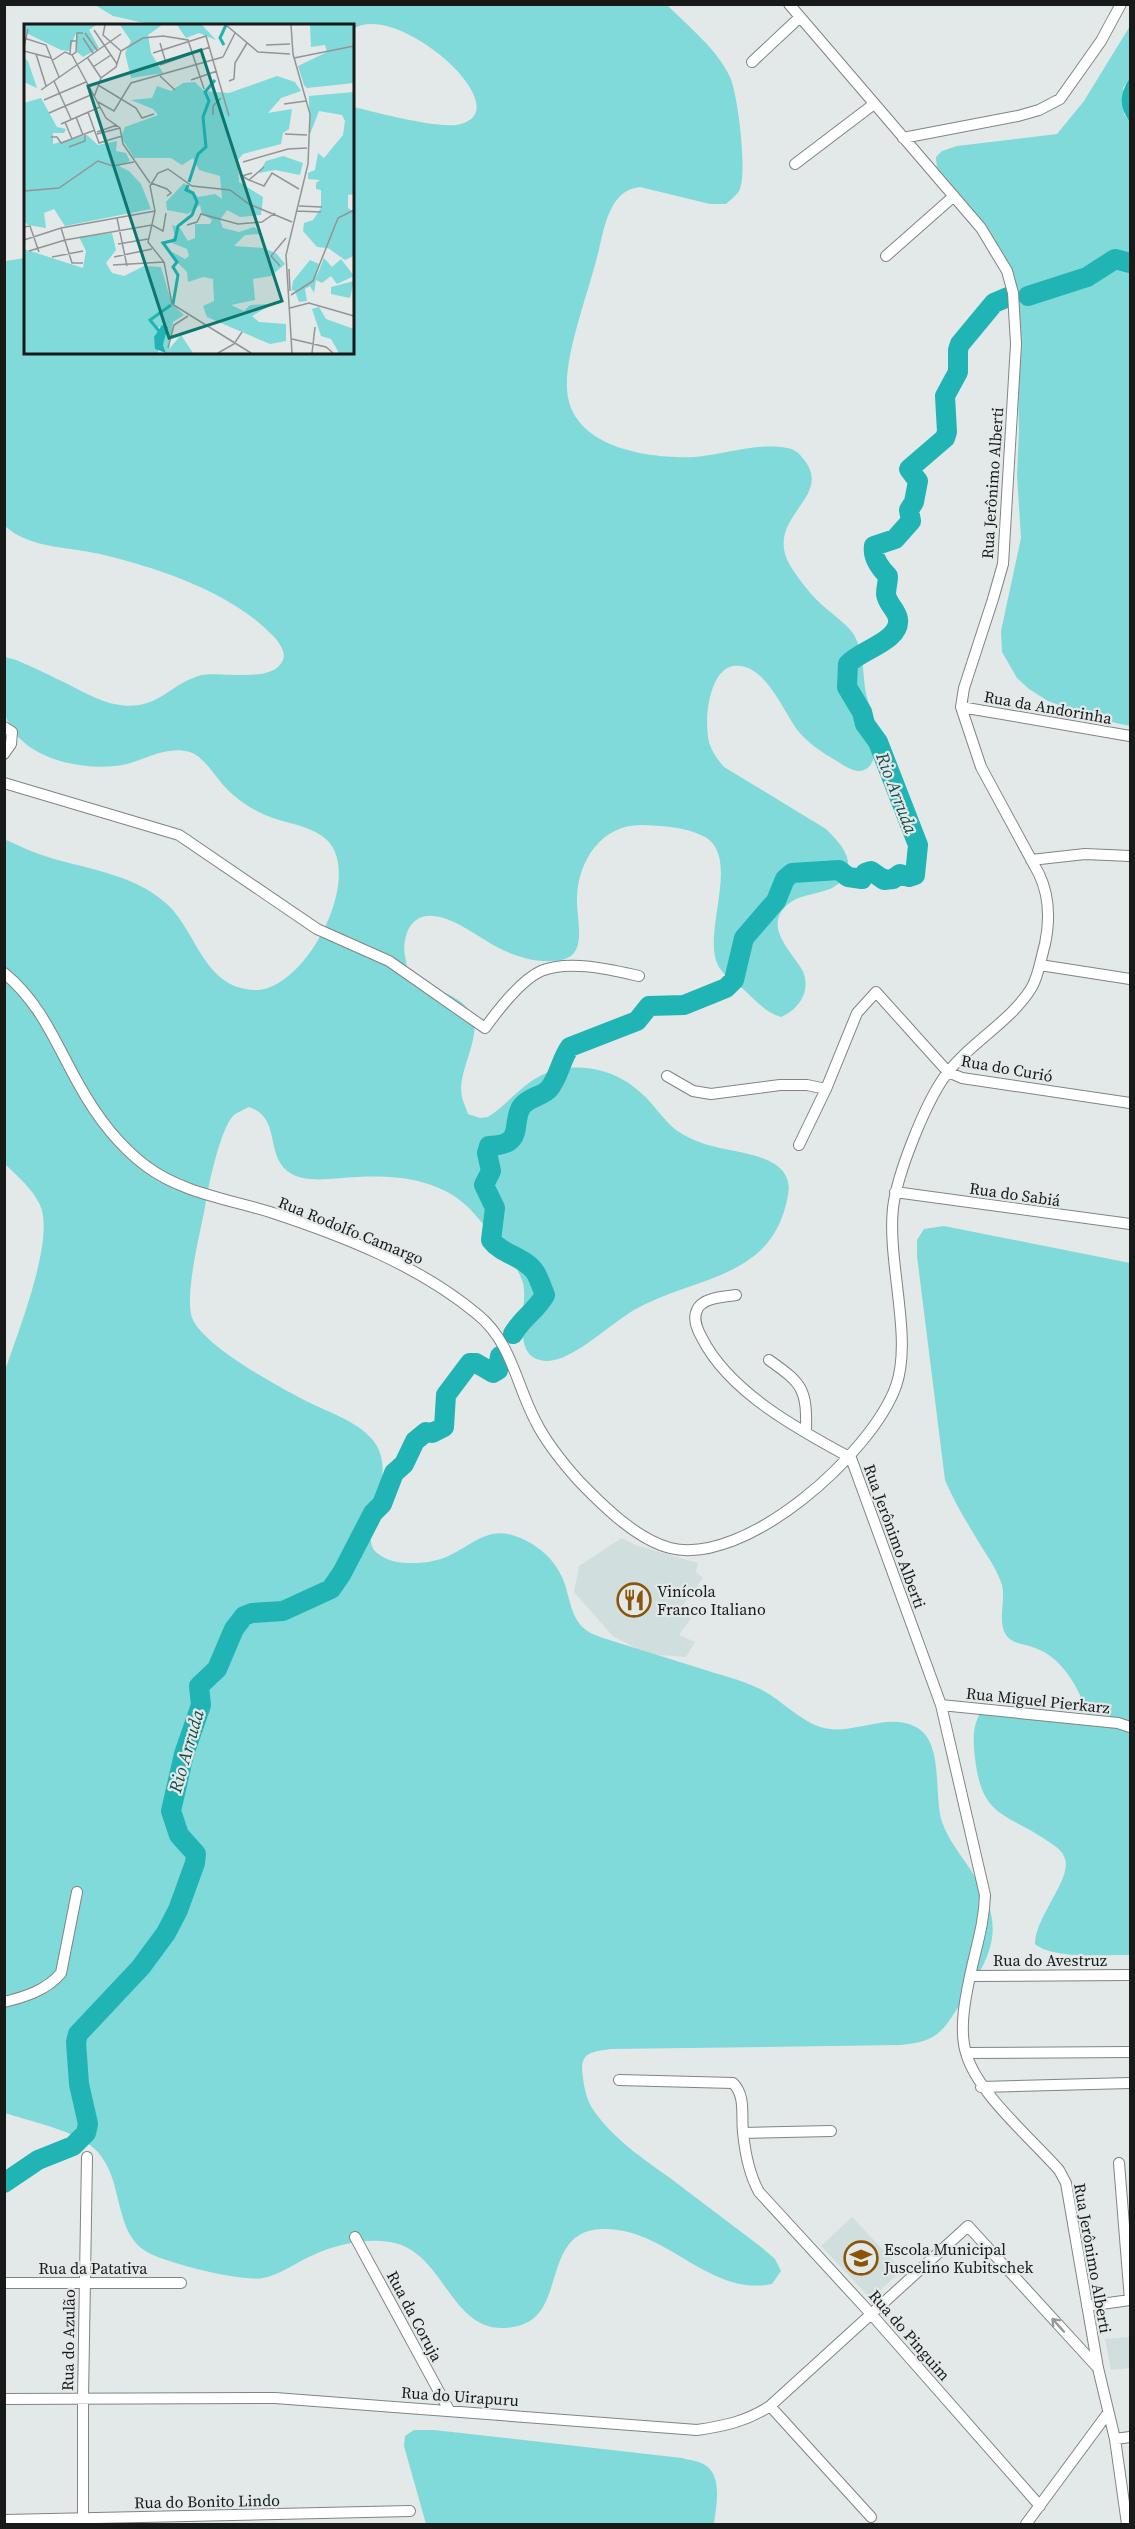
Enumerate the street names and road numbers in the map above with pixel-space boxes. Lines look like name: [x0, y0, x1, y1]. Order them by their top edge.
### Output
street label: Rua Jerônimo Alberti: [976, 406, 1008, 560]
street label: Rua da Andorinha: [982, 685, 1114, 729]
street label: Rua do Curió: [959, 1049, 1055, 1087]
street label: Rua do Sabiá: [968, 1177, 1063, 1211]
street label: Rua Rodolfo Camargo: [275, 1191, 427, 1269]
street label: Rua Jerônimo Alberti: [859, 1461, 931, 1611]
street label: Rua Miguel Pierkarz: [965, 1682, 1111, 1718]
street label: Rua do Avestruz: [993, 1949, 1107, 1971]
street label: Rua Jerônimo Alberti: [1069, 2181, 1117, 2335]
street label: Rua da Patativa: [39, 2257, 148, 2279]
street label: Rua da Coruja: [382, 2267, 449, 2366]
street label: Rua do Pinguim: [864, 2285, 956, 2385]
street label: Rua do Azulão: [56, 2289, 80, 2391]
street label: Rua do Uirapuru: [400, 2381, 520, 2411]
street label: Rua do Bonito Lindo: [134, 2489, 280, 2513]

